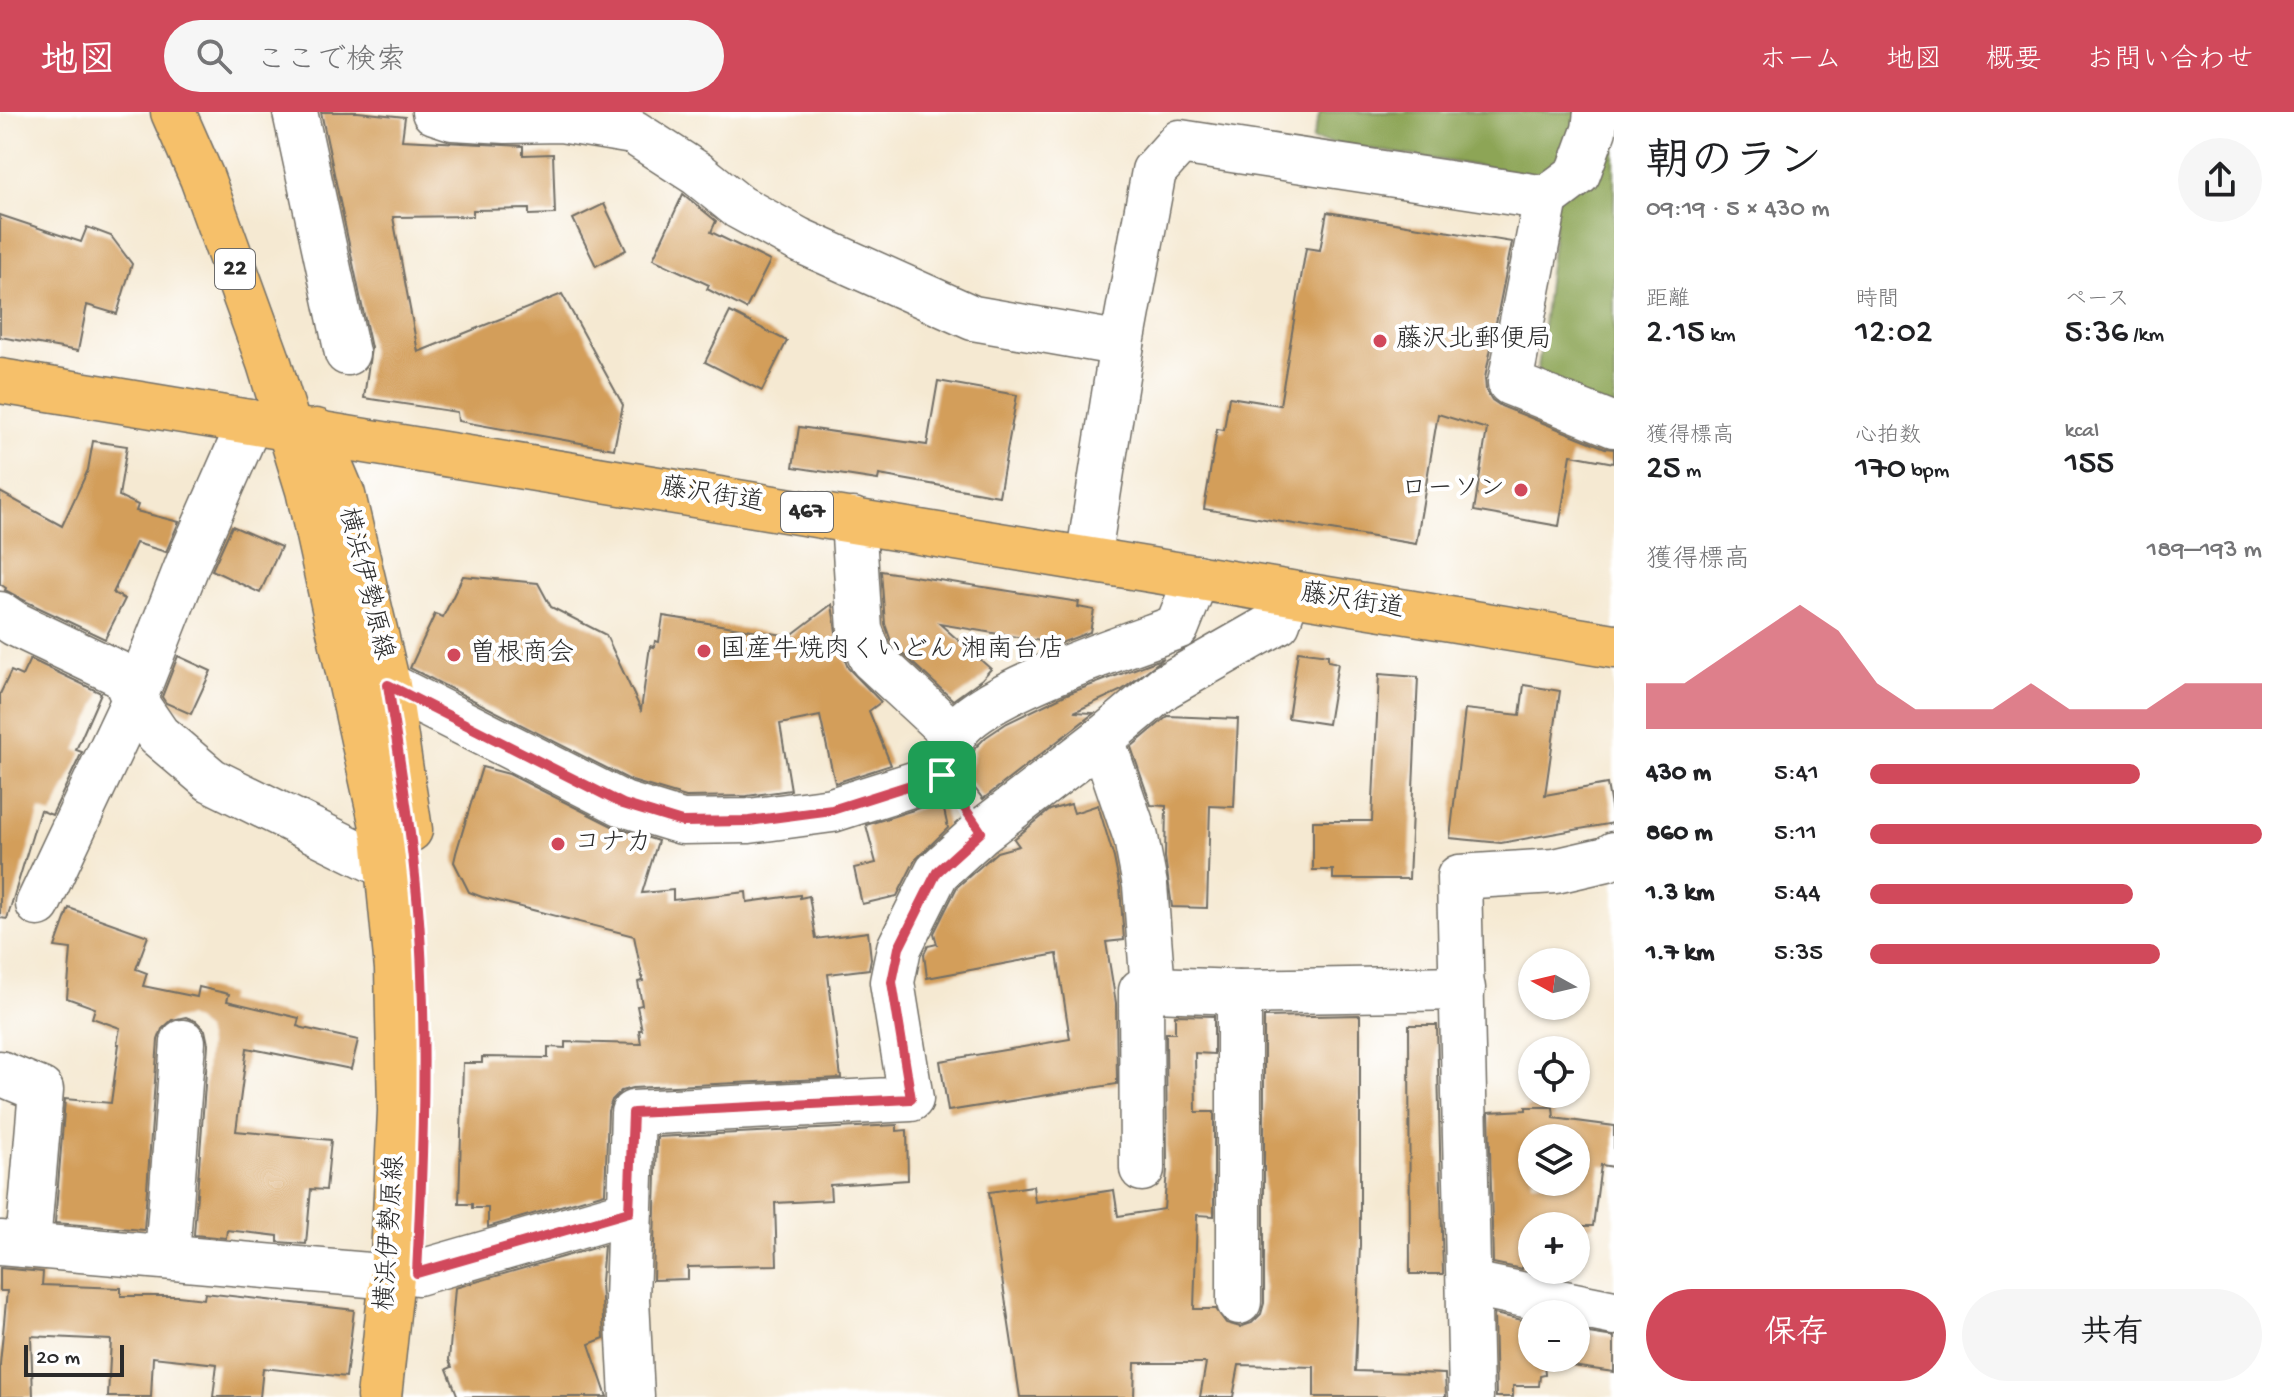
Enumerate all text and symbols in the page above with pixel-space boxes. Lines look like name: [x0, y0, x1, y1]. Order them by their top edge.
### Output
search box: [164, 20, 724, 92]
icon: search: [192, 34, 236, 78]
text: 地図: [40, 42, 116, 86]
text: ここで検索: [256, 45, 406, 80]
text: ホーム: [1759, 45, 1842, 78]
text: 地図: [1886, 45, 1942, 78]
text: 概要: [1986, 45, 2042, 78]
text: お問い合わせ: [2086, 45, 2254, 78]
button: share: [2178, 138, 2262, 222]
text: 朝のラン: [1646, 139, 1822, 191]
text: 09:19 · 5 × 430 m: [1646, 195, 1830, 226]
road number: 22: [215, 249, 255, 289]
text: 距離: [1646, 288, 1690, 314]
text: 時間: [1855, 288, 1899, 314]
text: ペース: [2065, 288, 2129, 314]
text: 2.15: [1646, 314, 1705, 354]
text: 12:02: [1855, 314, 1932, 354]
text: 5:36: [2065, 314, 2128, 354]
text: km: [1705, 323, 1736, 349]
text: /km: [2128, 323, 2164, 349]
place label: 藤沢北郵便局: [1396, 324, 1552, 357]
marker: 藤沢北郵便局: [1371, 332, 1389, 350]
text: kcal: [2065, 419, 2099, 445]
text: 獲得標高: [1646, 424, 1734, 450]
text: 心拍数: [1855, 424, 1921, 450]
text: 155: [2065, 445, 2114, 485]
text: 25: [1646, 450, 1681, 490]
text: 170: [1855, 450, 1906, 490]
text: m: [1681, 459, 1701, 485]
text: bpm: [1906, 459, 1949, 485]
street label: 藤沢街道: [658, 472, 766, 520]
place label: ローソン: [1401, 475, 1505, 506]
marker: ローソン: [1512, 481, 1530, 499]
road number: 467: [781, 492, 833, 532]
street label: 横浜伊勢原線: [330, 504, 400, 663]
text: 189–193 m: [2147, 536, 2262, 567]
text: 獲得標高: [1646, 546, 1750, 577]
street label: 藤沢街道: [1298, 578, 1406, 626]
place label: 国産牛焼肉くいどん 湘南台店: [720, 634, 1065, 667]
place label: 曽根商会: [470, 638, 574, 671]
marker: 国産牛焼肉くいどん 湘南台店: [695, 642, 713, 660]
marker: 曽根商会: [445, 646, 463, 664]
pin: [908, 741, 976, 809]
icon: arrive: [920, 753, 964, 797]
text: 430 m: [1646, 759, 1711, 790]
text: 5:41: [1774, 759, 1819, 790]
text: 860 m: [1646, 819, 1713, 850]
text: 5:11: [1774, 819, 1817, 850]
place label: コナカ: [574, 829, 652, 860]
marker: コナカ: [549, 835, 567, 853]
text: 1.3 km: [1646, 879, 1714, 910]
text: 5:44: [1774, 879, 1820, 910]
text: 1.7 km: [1646, 939, 1714, 970]
text: 5:35: [1774, 939, 1823, 970]
north arrow: [1518, 948, 1590, 1020]
map controls: [1518, 948, 1590, 1372]
button: locate: [1518, 1036, 1590, 1108]
button: layers: [1518, 1124, 1590, 1196]
street label: 横浜伊勢原線: [369, 1154, 413, 1312]
button: +: [1518, 1212, 1590, 1284]
button: 保存: [1646, 1289, 1946, 1381]
button: 共有: [1962, 1289, 2262, 1381]
button: −: [1518, 1300, 1590, 1372]
scale bar: [24, 1341, 124, 1377]
text: 20 m: [36, 1346, 80, 1372]

